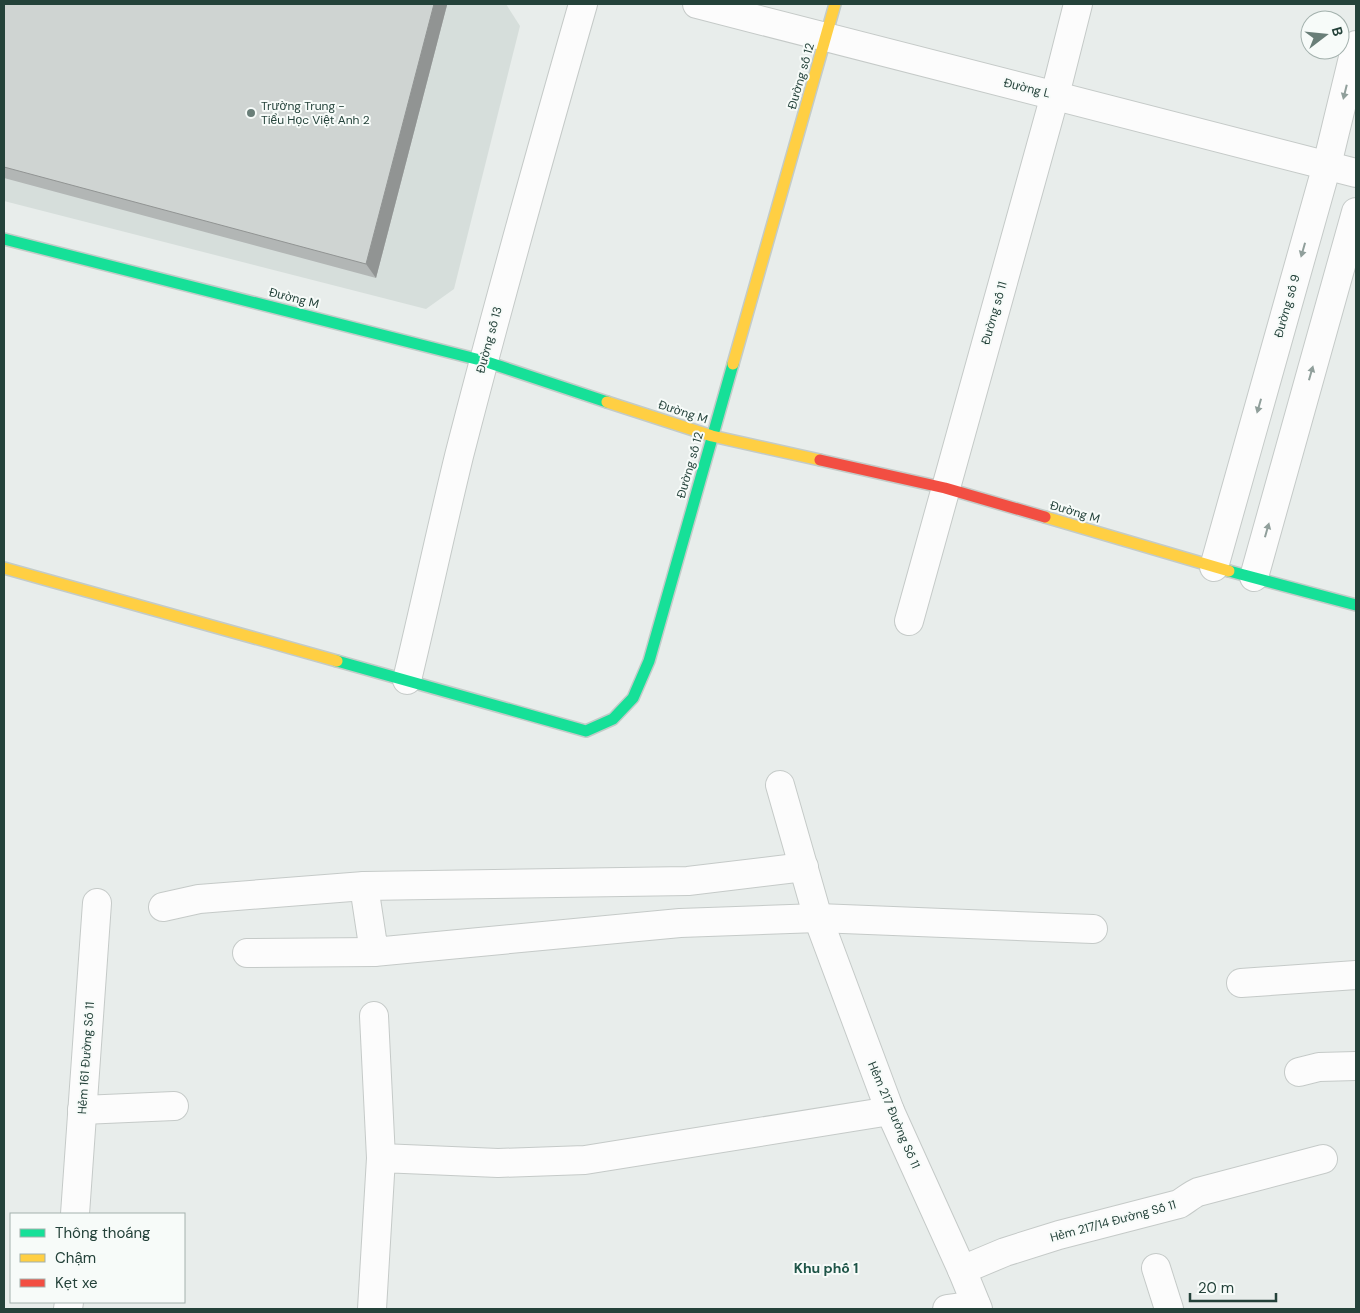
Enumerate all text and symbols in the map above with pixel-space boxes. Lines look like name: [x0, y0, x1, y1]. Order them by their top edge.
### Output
north arrow: [1300, 10, 1350, 60]
text: B: [1328, 25, 1347, 38]
street label: Đường số 12: [784, 41, 818, 111]
street label: Đường L: [1002, 74, 1052, 102]
one-way arrow: [1341, 85, 1349, 100]
place label: Trường Trung - Tiểu Học Việt Anh 2: [261, 98, 370, 128]
marker: Trường Trung - Tiểu Học Việt Anh 2: [245, 107, 257, 119]
one-way arrow: [1299, 242, 1307, 257]
street label: Đường số 9: [1270, 273, 1304, 339]
street label: Đường số 11: [977, 280, 1011, 346]
street label: Đường M: [267, 284, 321, 312]
street label: Đường số 13: [472, 305, 506, 375]
one-way arrow: [1307, 366, 1315, 381]
street label: Đường M: [656, 396, 710, 428]
one-way arrow: [1255, 398, 1263, 414]
street label: Đường số 12: [673, 430, 707, 500]
street label: Đường M: [1048, 497, 1102, 527]
one-way arrow: [1264, 522, 1272, 537]
street label: Hẻm 161 Đường Số 11: [74, 1001, 98, 1115]
street label: Hẻm 217 Đường Số 11: [864, 1059, 924, 1171]
street label: Hẻm 217/14 Đường Số 11: [1048, 1196, 1178, 1246]
legend: [10, 1213, 185, 1303]
text: Thông thoáng: [55, 1223, 150, 1243]
text: Chậm: [55, 1248, 96, 1268]
district label: Khu phố 1: [794, 1259, 858, 1277]
scale bar: [1190, 1270, 1276, 1302]
text: Kẹt xe: [55, 1273, 98, 1293]
text: 20 m: [1198, 1278, 1234, 1298]

